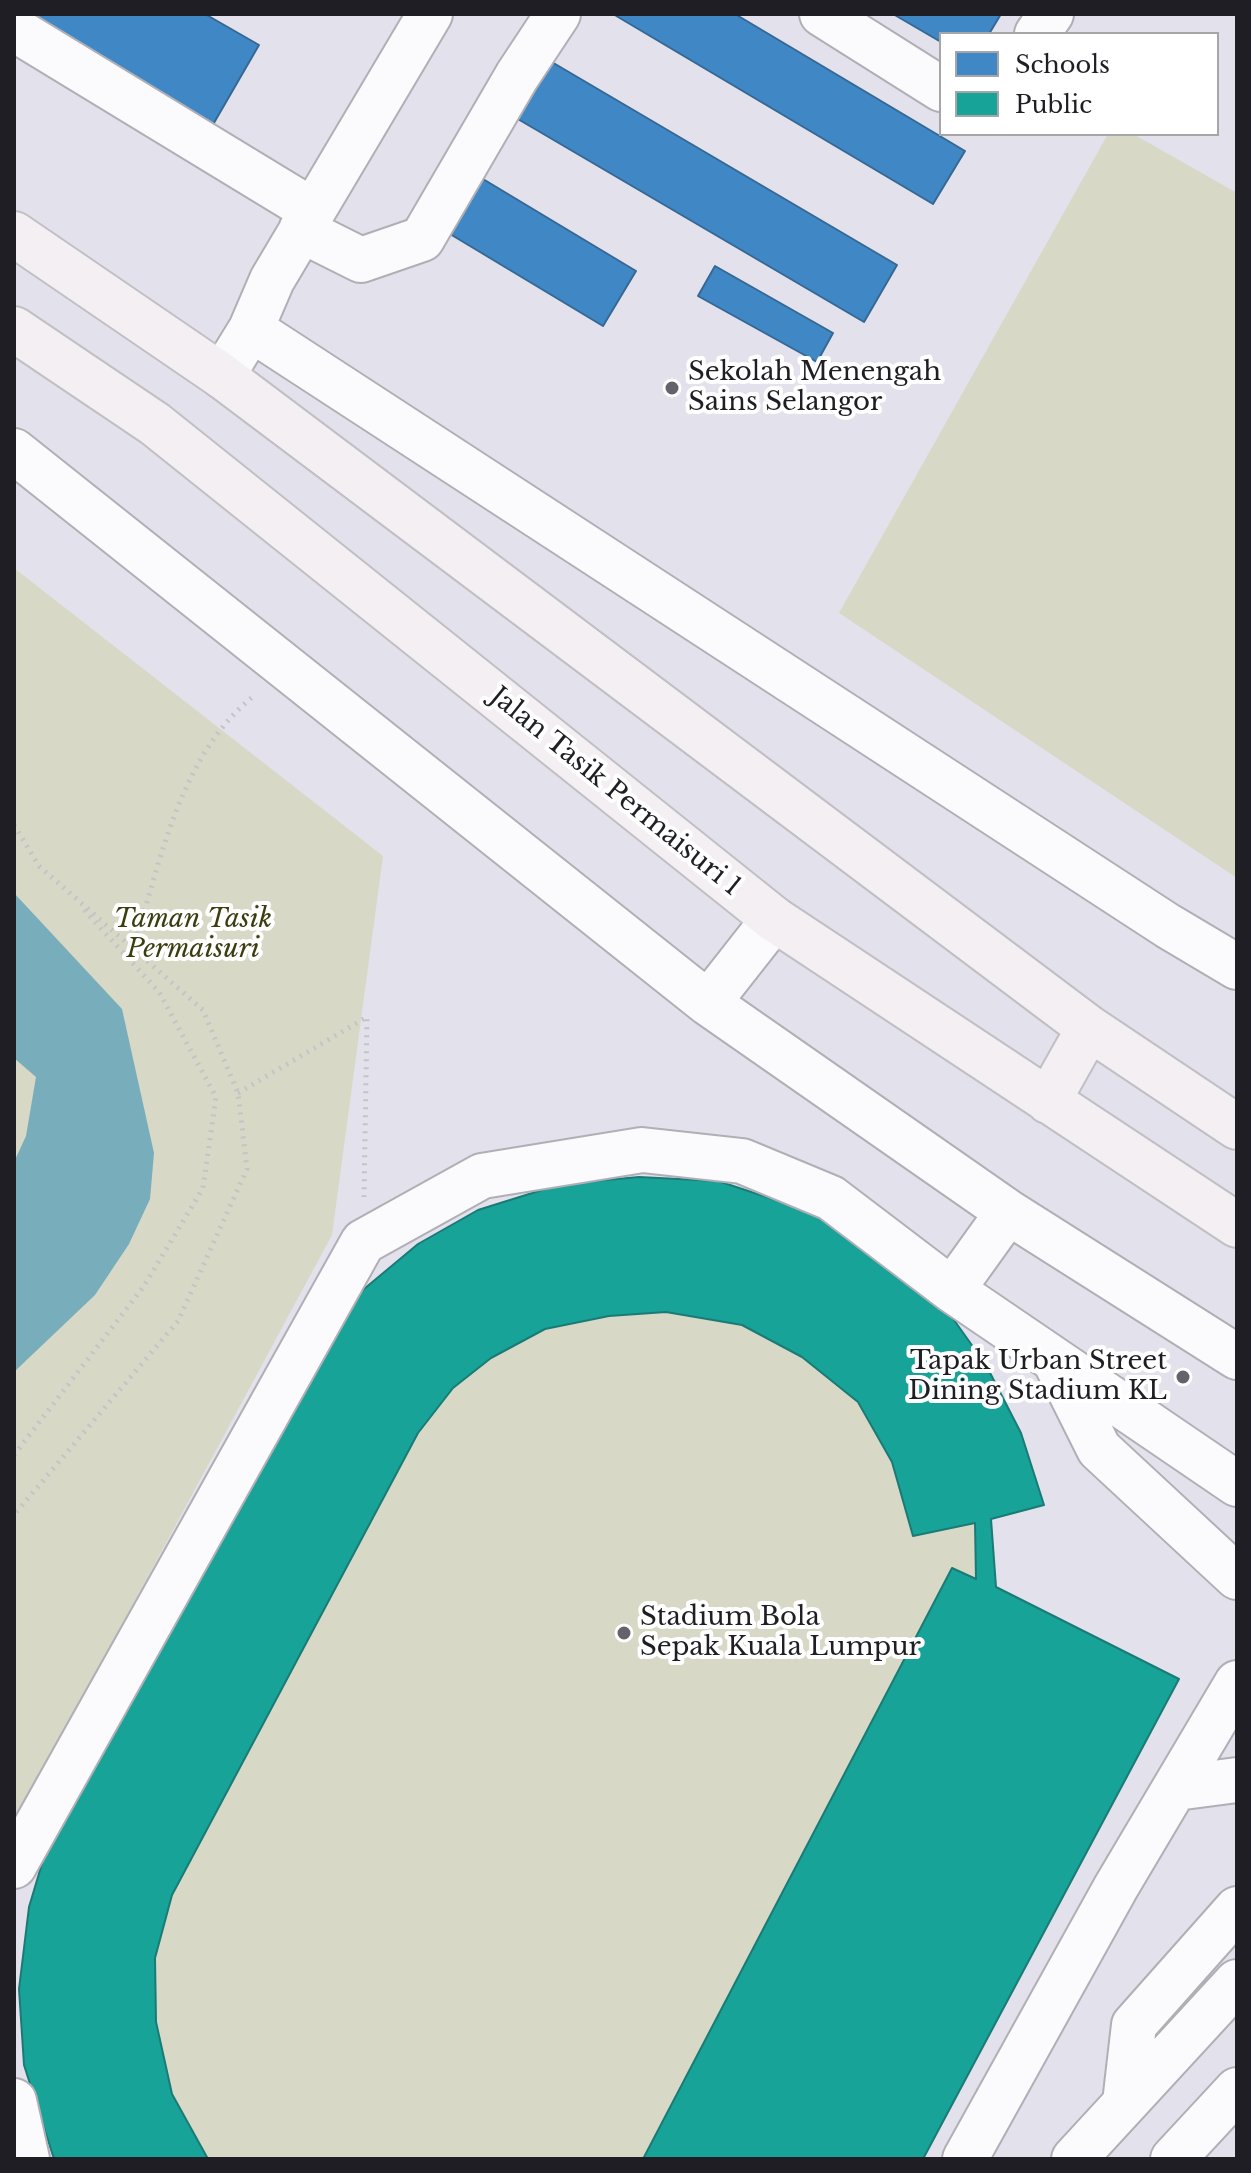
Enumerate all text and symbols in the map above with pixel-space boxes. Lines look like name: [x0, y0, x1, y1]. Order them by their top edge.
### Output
legend: [939, 32, 1219, 136]
text: Schools: [1015, 50, 1110, 79]
text: Public: [1015, 90, 1092, 119]
place label: Sekolah Menengah Sains Selangor: [688, 357, 941, 418]
marker: Sekolah Menengah Sains Selangor: [663, 379, 681, 397]
street label: Jalan Tasik Permaisuri 1: [483, 681, 747, 903]
park label: Taman Tasik Permaisuri: [114, 904, 272, 966]
place label: Tapak Urban Street Dining Stadium KL: [908, 1346, 1167, 1408]
marker: Tapak Urban Street Dining Stadium KL: [1174, 1368, 1192, 1386]
place label: Stadium Bola Sepak Kuala Lumpur: [640, 1602, 921, 1664]
marker: Stadium Bola Sepak Kuala Lumpur: [615, 1624, 633, 1642]

